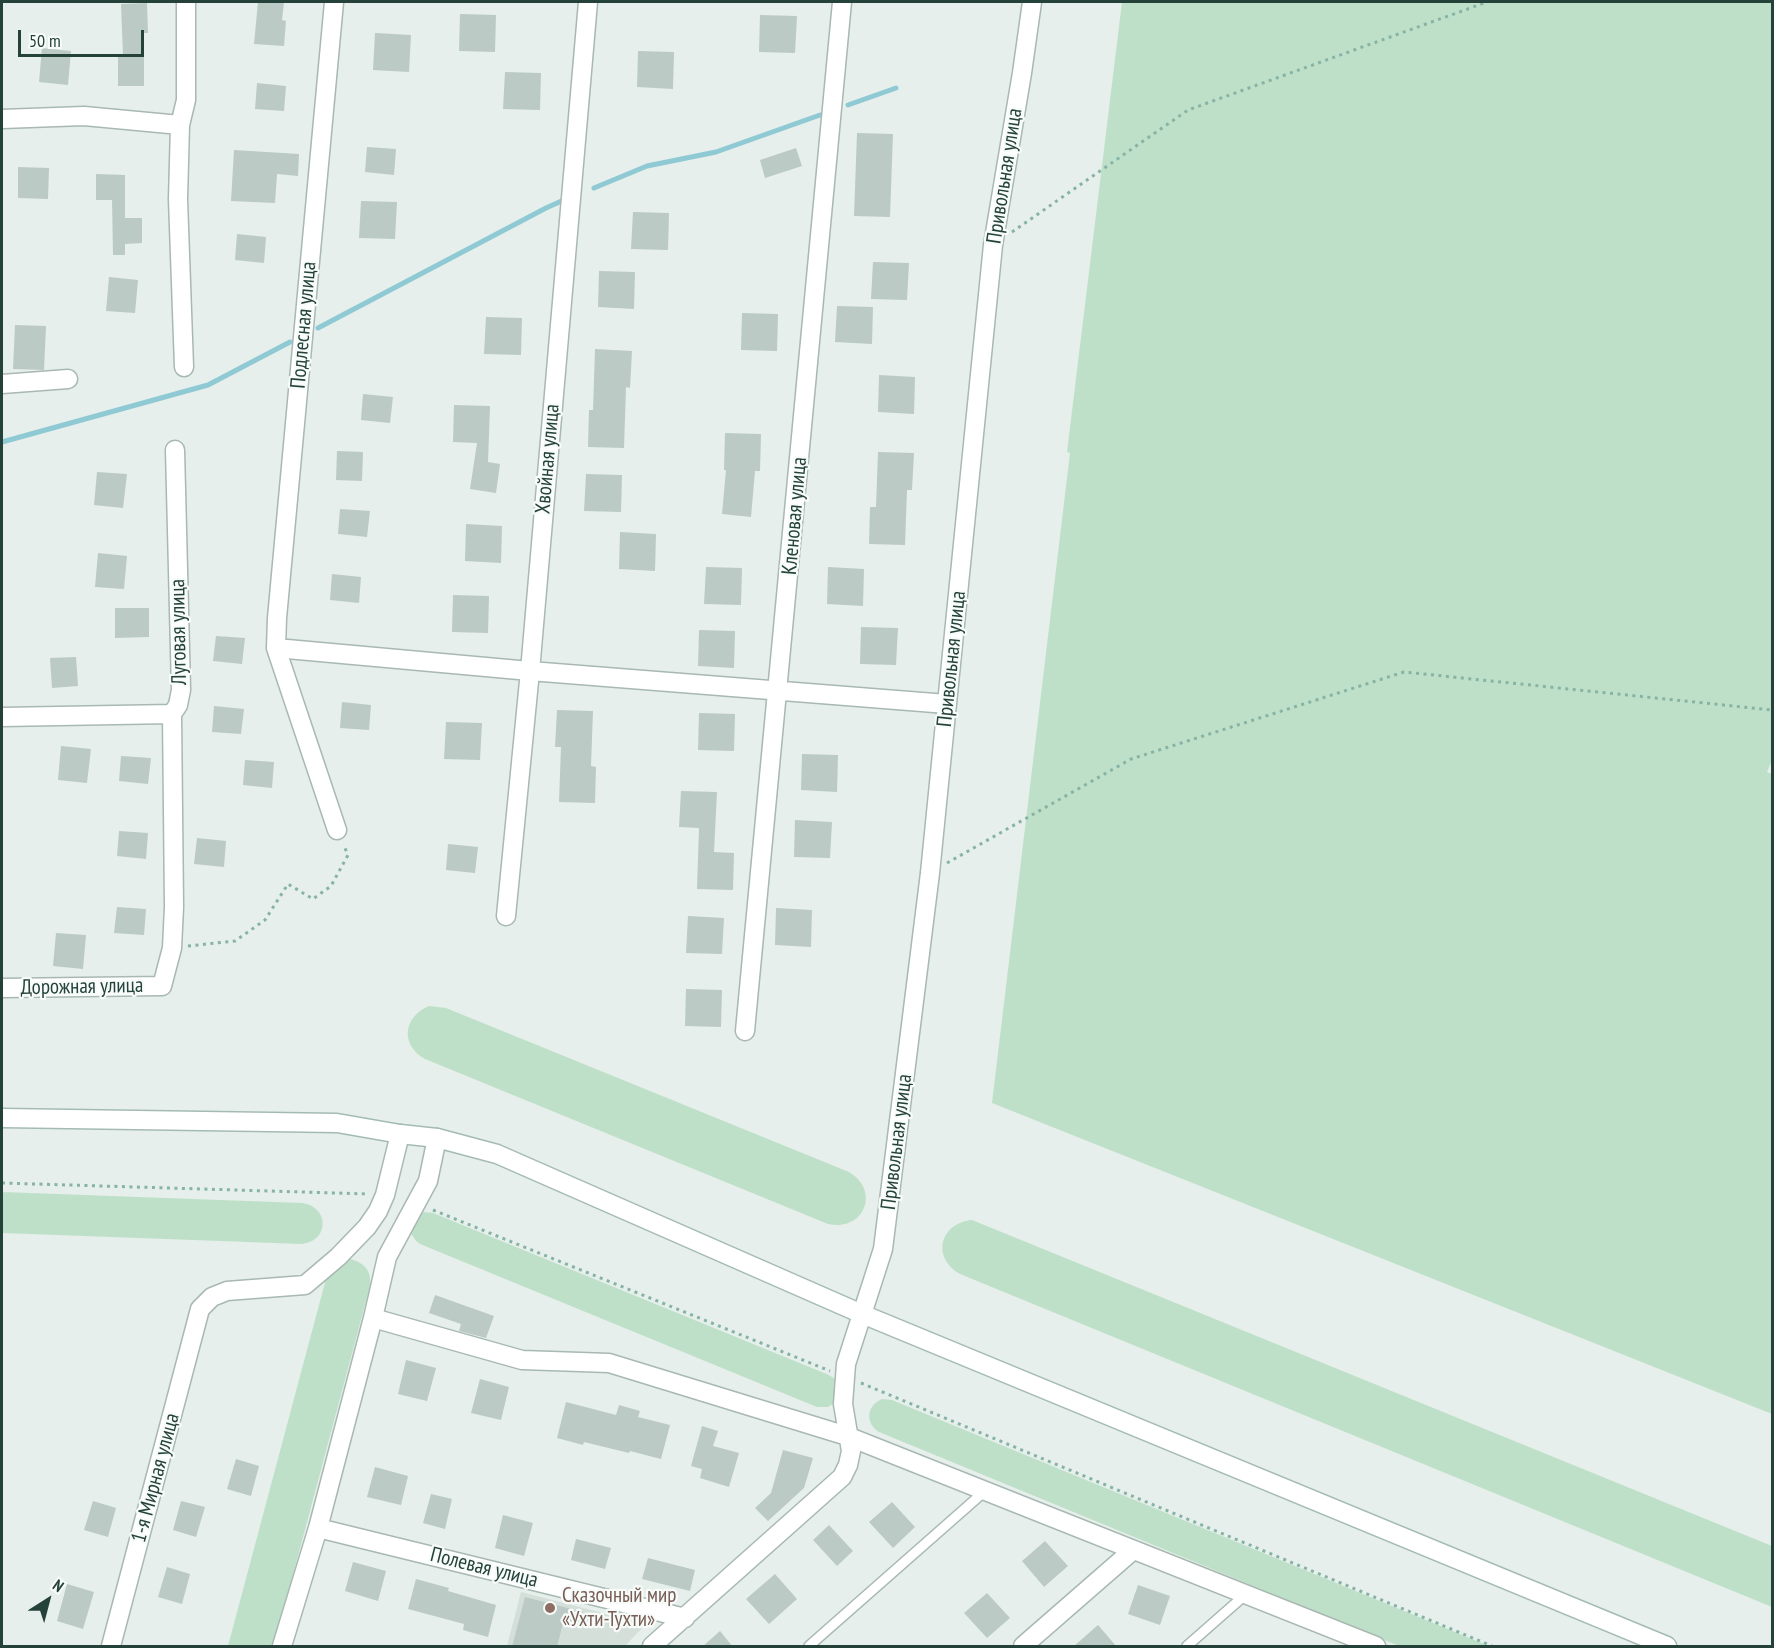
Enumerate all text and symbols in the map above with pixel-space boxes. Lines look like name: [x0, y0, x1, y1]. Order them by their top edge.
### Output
scale bar: [21, 18, 147, 56]
text: 50 m: [29, 29, 61, 52]
street label: Привольная улица: [982, 107, 1028, 245]
street label: Подлесная улица: [286, 260, 322, 390]
street label: Хвойная улица: [531, 403, 565, 515]
street label: Кленовая улица: [777, 456, 813, 576]
street label: Луговая улица: [165, 579, 193, 685]
street label: Привольная улица: [932, 590, 972, 728]
street label: Дорожная улица: [20, 973, 144, 1001]
street label: Привольная улица: [876, 1073, 918, 1211]
street label: 1-я Мирная улица: [127, 1410, 185, 1546]
street label: Полевая улица: [428, 1542, 540, 1594]
north arrow: [18, 1570, 78, 1630]
text: N: [49, 1575, 68, 1596]
place label: Сказочный мир «Ухти-Тухти»: [562, 1583, 676, 1633]
marker: Сказочный мир «Ухти-Тухти»: [543, 1601, 557, 1615]

